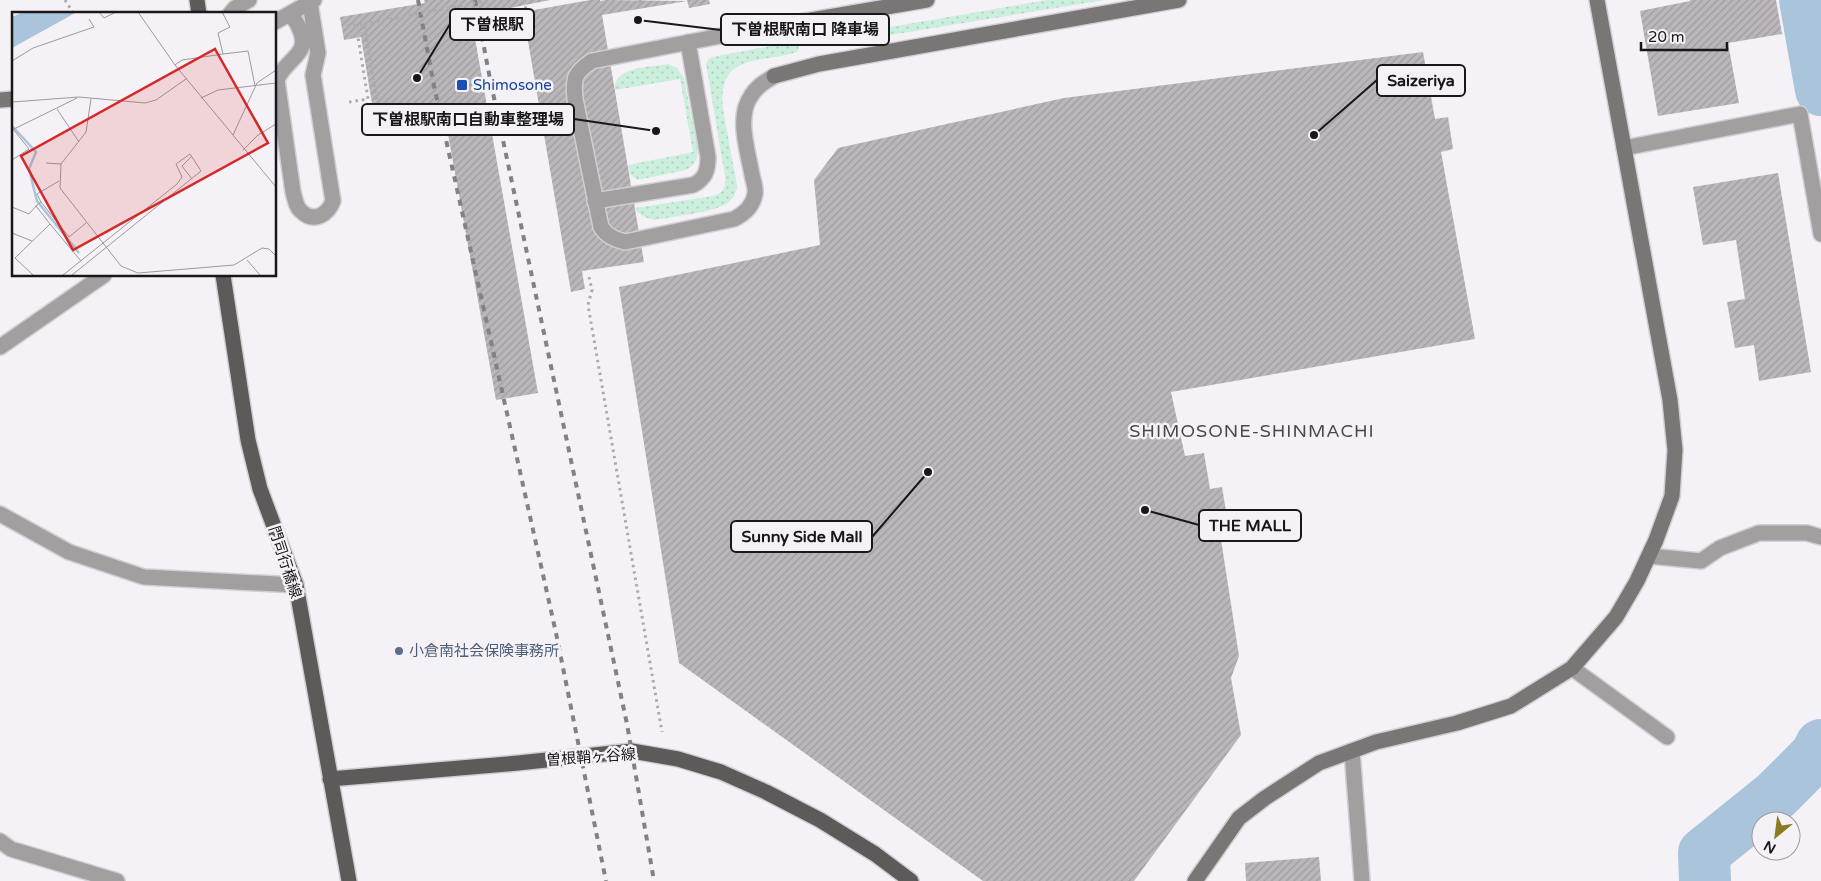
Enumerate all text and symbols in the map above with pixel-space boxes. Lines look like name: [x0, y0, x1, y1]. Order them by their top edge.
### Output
callout: 下曽根駅: [450, 9, 534, 40]
inset map: [12, 12, 276, 276]
callout: 下曽根駅南口 降車場: [721, 14, 889, 45]
text: 下曽根駅: [460, 15, 524, 35]
text: 下曽根駅南口 降車場: [731, 20, 879, 40]
scale bar: [1641, 20, 1727, 52]
text: 20 m: [1648, 28, 1685, 46]
callout: Saizeriya: [1377, 65, 1465, 96]
text: Saizeriya: [1387, 71, 1455, 91]
place label: Shimosone: [473, 76, 552, 94]
marker: Shimosone: [455, 78, 469, 92]
callout: 下曽根駅南口自動車整理場: [362, 104, 574, 135]
text: 下曽根駅南口自動車整理場: [372, 110, 564, 130]
district label: SHIMOSONE-SHINMACHI: [1129, 420, 1375, 442]
callout: THE MALL: [1199, 510, 1301, 541]
text: THE MALL: [1208, 516, 1292, 536]
callout: Sunny Side Mall: [731, 521, 872, 552]
street label: 門司行橋線: [265, 524, 305, 600]
text: Sunny Side Mall: [742, 527, 863, 547]
place label: 小倉南社会保険事務所: [409, 642, 559, 660]
marker: 小倉南社会保険事務所: [393, 645, 405, 657]
street label: 曽根鞘ヶ谷線: [545, 745, 637, 769]
north arrow: [1751, 811, 1801, 861]
text: N: [1761, 837, 1779, 857]

